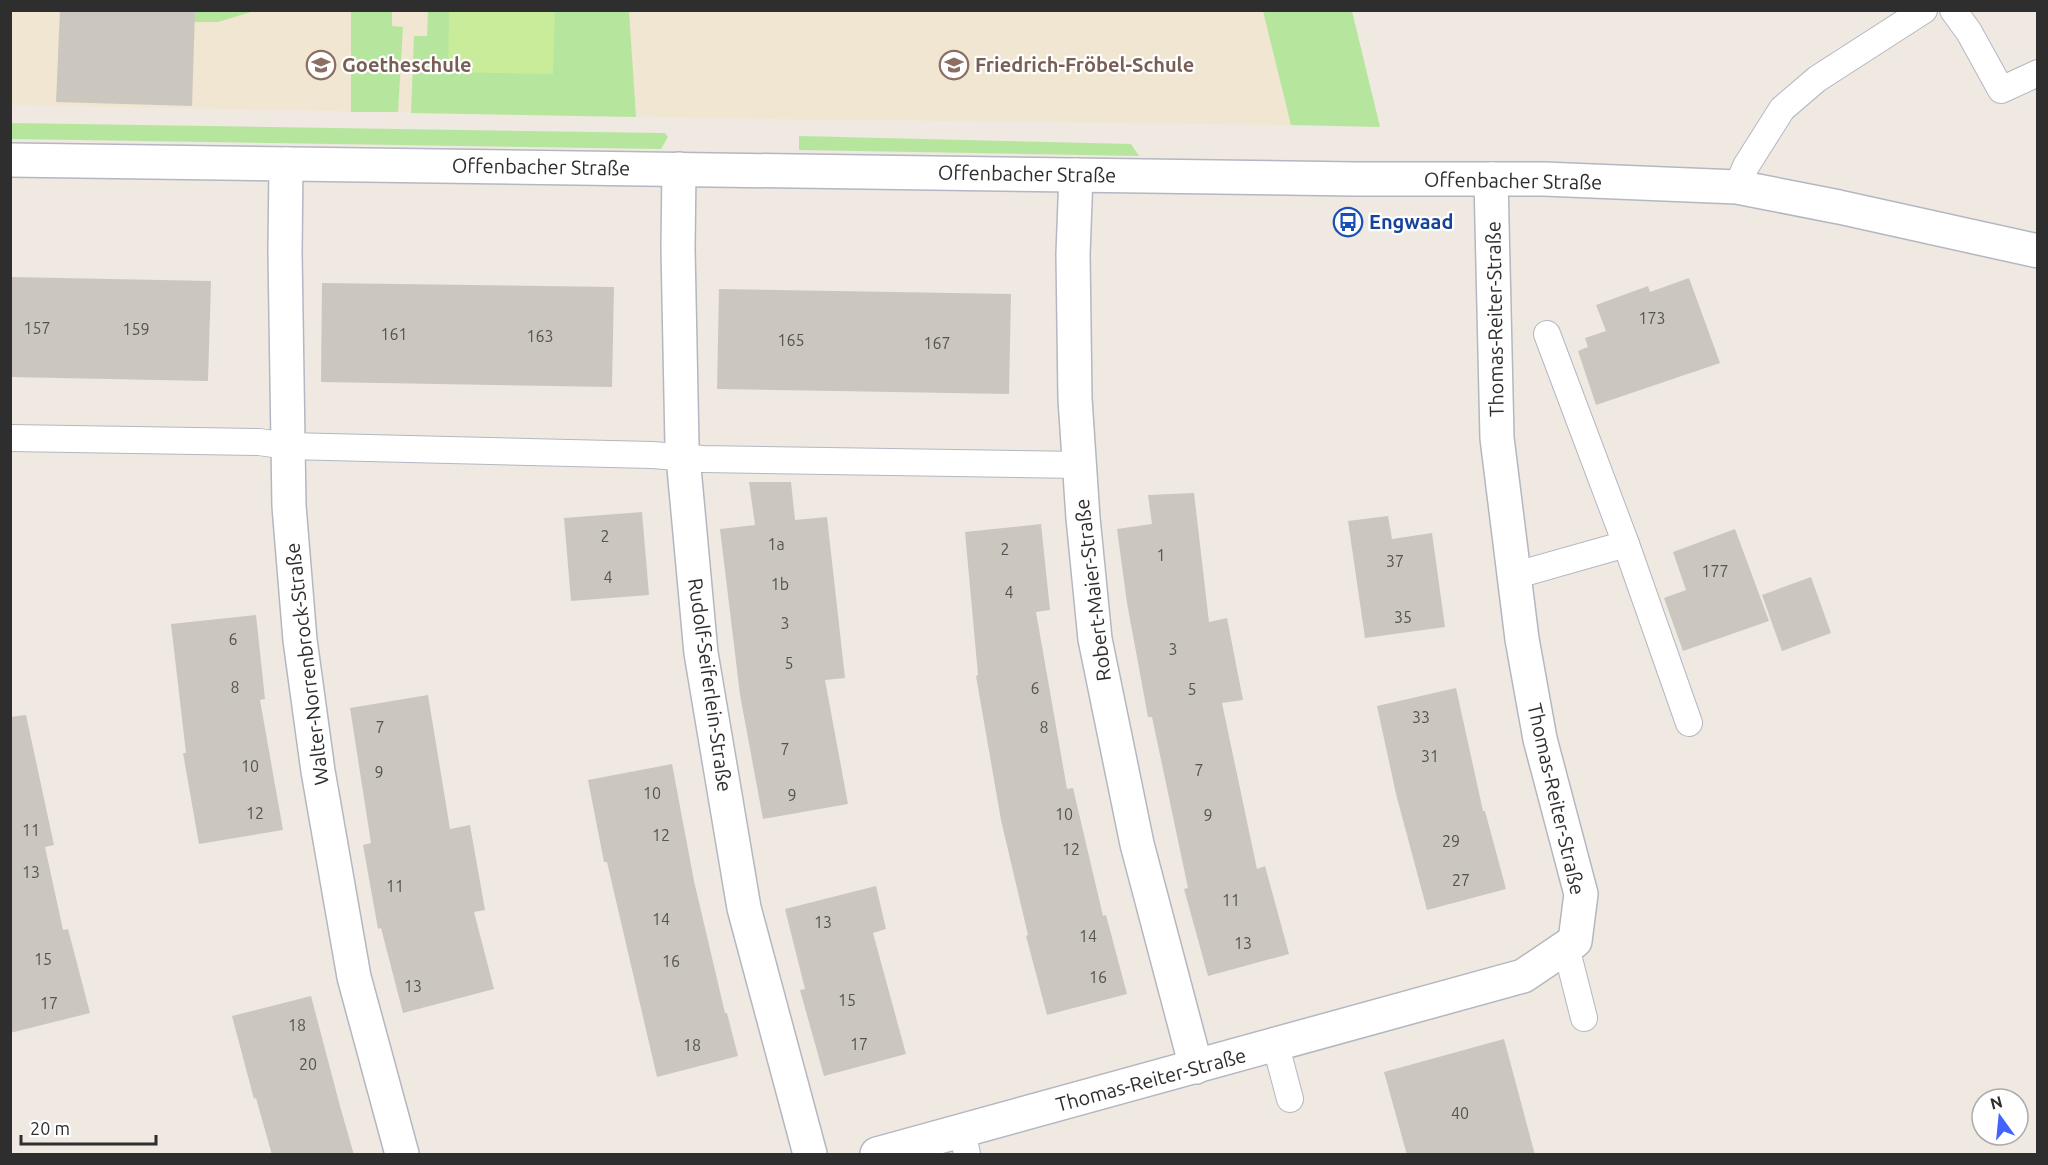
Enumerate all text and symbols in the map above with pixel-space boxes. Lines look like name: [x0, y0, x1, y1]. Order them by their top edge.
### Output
school or university icon: Goetheschule: [305, 49, 337, 81]
school or university icon: Friedrich-Fröbel-Schule: [938, 49, 970, 81]
place label: Goetheschule: [342, 53, 471, 76]
place label: Friedrich-Fröbel-Schule: [975, 53, 1194, 76]
street label: Offenbacher Straße: [452, 153, 630, 180]
street label: Offenbacher Straße: [938, 160, 1116, 187]
street label: Offenbacher Straße: [1424, 167, 1602, 194]
bus stop icon: Engwaad: [1332, 206, 1364, 238]
place label: Engwaad: [1369, 210, 1453, 233]
street label: Thomas-Reiter-Straße: [1481, 221, 1508, 417]
house number: 173: [1638, 309, 1666, 327]
house number: 157: [23, 319, 51, 337]
house number: 159: [122, 320, 150, 338]
house number: 161: [380, 325, 408, 343]
house number: 163: [526, 327, 554, 345]
house number: 165: [777, 331, 805, 349]
house number: 167: [923, 334, 951, 352]
street label: Robert-Maier-Straße: [1070, 498, 1115, 682]
house number: 2: [600, 527, 610, 545]
house number: 1a: [767, 535, 785, 553]
house number: 2: [1000, 540, 1010, 558]
street label: Walter-Norrenbrock-Straße: [280, 542, 333, 787]
house number: 1: [1156, 546, 1166, 564]
house number: 37: [1386, 552, 1404, 570]
house number: 177: [1701, 562, 1729, 580]
house number: 4: [603, 568, 613, 586]
house number: 1b: [771, 575, 789, 593]
street label: Rudolf-Seiferlein-Straße: [684, 577, 737, 793]
house number: 4: [1004, 583, 1014, 601]
house number: 35: [1394, 608, 1412, 626]
house number: 3: [780, 614, 790, 632]
house number: 6: [228, 630, 238, 648]
house number: 3: [1168, 640, 1178, 658]
house number: 5: [784, 654, 794, 672]
house number: 8: [230, 678, 240, 696]
house number: 6: [1030, 679, 1040, 697]
house number: 5: [1187, 680, 1197, 698]
street label: Thomas-Reiter-Straße: [1523, 701, 1590, 897]
house number: 33: [1412, 708, 1430, 726]
house number: 7: [375, 718, 385, 736]
house number: 8: [1039, 718, 1049, 736]
house number: 7: [780, 740, 790, 758]
house number: 31: [1421, 747, 1439, 765]
house number: 10: [241, 757, 259, 775]
house number: 7: [1194, 761, 1204, 779]
house number: 9: [374, 763, 384, 781]
house number: 10: [643, 784, 661, 802]
house number: 9: [787, 786, 797, 804]
house number: 12: [246, 804, 264, 822]
house number: 10: [1055, 805, 1073, 823]
house number: 9: [1203, 806, 1213, 824]
house number: 11: [22, 821, 40, 839]
house number: 12: [652, 826, 670, 844]
house number: 29: [1442, 832, 1460, 850]
house number: 12: [1062, 840, 1080, 858]
house number: 13: [22, 863, 40, 881]
house number: 27: [1452, 871, 1470, 889]
house number: 11: [386, 877, 404, 895]
house number: 11: [1222, 891, 1240, 909]
house number: 14: [652, 910, 670, 928]
house number: 13: [814, 913, 832, 931]
house number: 14: [1079, 927, 1097, 945]
house number: 13: [1234, 934, 1252, 952]
house number: 15: [34, 950, 52, 968]
house number: 16: [662, 952, 680, 970]
house number: 16: [1089, 968, 1107, 986]
house number: 13: [404, 977, 422, 995]
house number: 15: [838, 991, 856, 1009]
house number: 17: [40, 994, 58, 1012]
house number: 18: [288, 1016, 306, 1034]
house number: 17: [850, 1035, 868, 1053]
house number: 18: [683, 1036, 701, 1054]
street label: Thomas-Reiter-Straße: [1053, 1043, 1248, 1116]
house number: 20: [299, 1055, 317, 1073]
north arrow: [1970, 1087, 2030, 1147]
text: N: [1988, 1092, 2004, 1113]
house number: 40: [1451, 1104, 1469, 1122]
scale bar: [21, 1108, 156, 1146]
text: 20 m: [30, 1118, 70, 1138]

